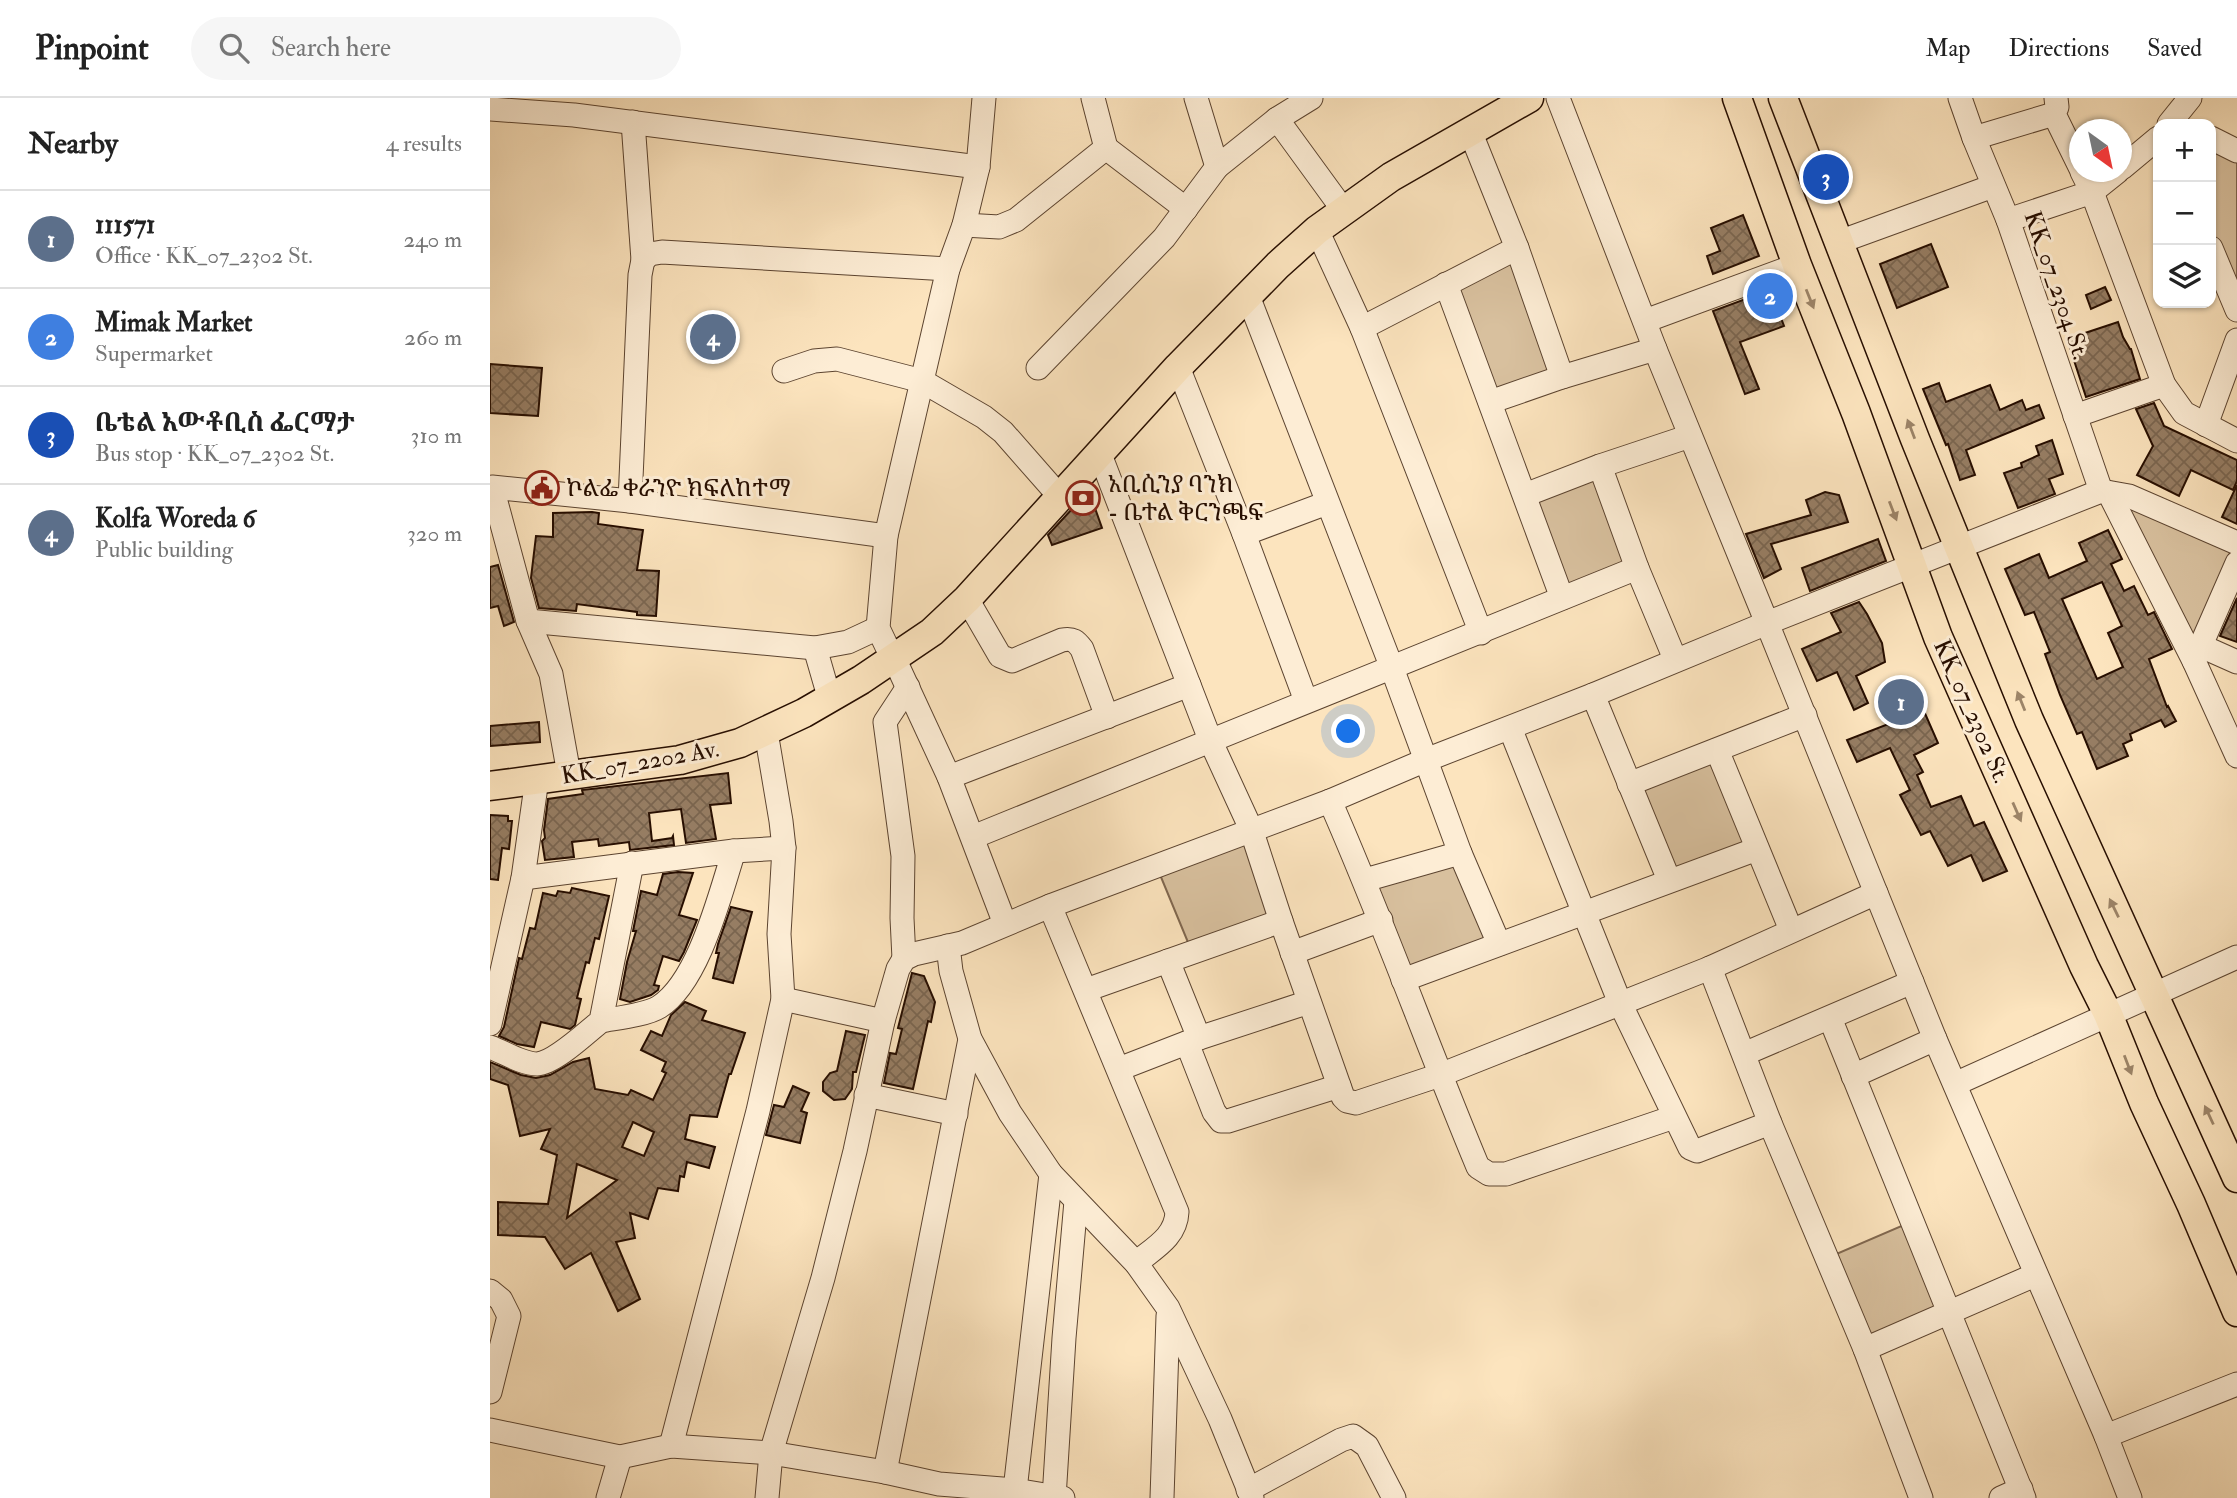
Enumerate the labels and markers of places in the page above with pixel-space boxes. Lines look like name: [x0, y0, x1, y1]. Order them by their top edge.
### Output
pin: 3: [1803, 151, 1849, 203]
pin: 2: [1747, 270, 1793, 322]
pin: 4: [690, 311, 736, 363]
public building icon: ኮልፌ ቀራንዮ ክፍለከተማ: [523, 469, 561, 507]
place label: አቢሲንያ ባንክ - ቤተል ቅርንጫፍ: [1108, 469, 1264, 528]
place label: ኮልፌ ቀራንዮ ክፍለከተማ: [566, 473, 791, 504]
bank icon: አቢሲንያ ባንክ - ቤተል ቅርንጫፍ: [1064, 479, 1102, 517]
pin: 1: [1878, 676, 1924, 728]

